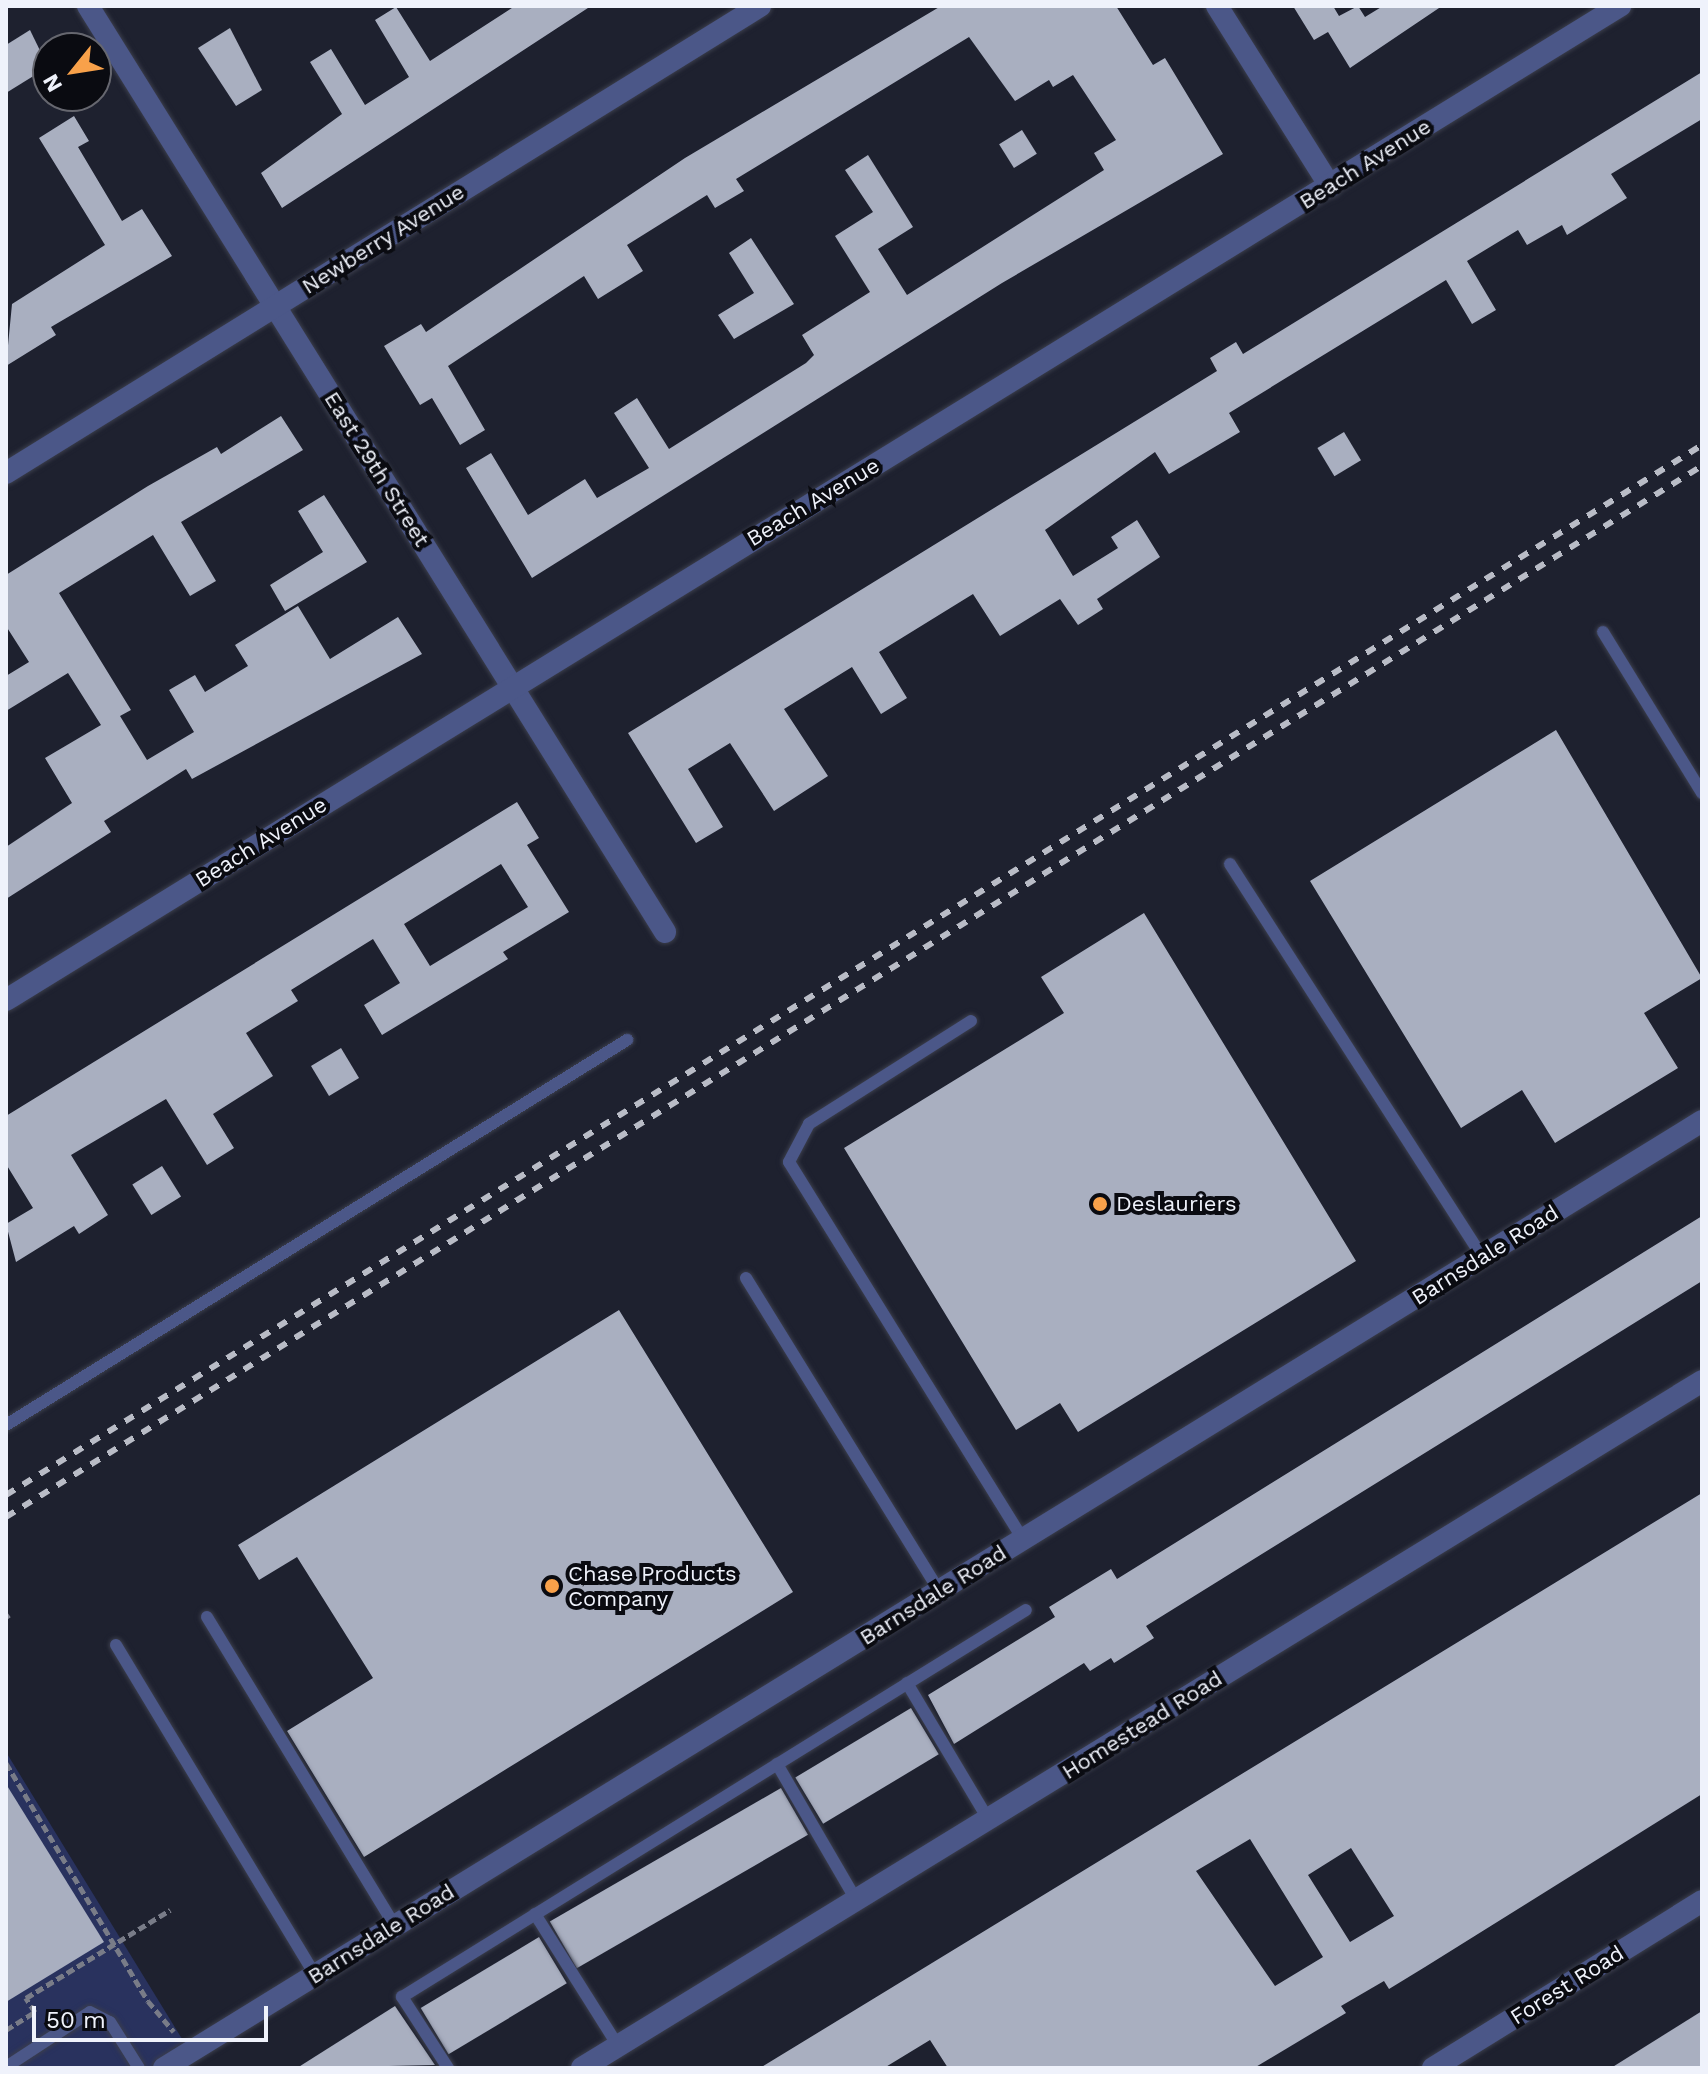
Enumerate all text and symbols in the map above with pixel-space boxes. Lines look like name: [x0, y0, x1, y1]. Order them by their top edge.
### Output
north arrow: [32, 32, 112, 112]
text: N: [38, 70, 67, 97]
street label: Beach Avenue: [1294, 113, 1436, 215]
street label: Newberry Avenue: [296, 178, 470, 300]
street label: East 29th Street: [319, 387, 435, 551]
street label: Beach Avenue: [742, 452, 884, 552]
street label: Beach Avenue: [190, 791, 332, 893]
place label: Deslauriers: [1116, 1191, 1237, 1217]
marker: Deslauriers: [1091, 1195, 1109, 1213]
street label: Barnsdale Road: [1407, 1199, 1563, 1311]
street label: Barnsdale Road: [855, 1539, 1011, 1651]
place label: Chase Products Company: [568, 1560, 737, 1612]
marker: Chase Products Company: [543, 1577, 561, 1595]
street label: Homestead Road: [1057, 1665, 1227, 1785]
street label: Barnsdale Road: [303, 1878, 459, 1990]
street label: Forest Road: [1505, 1940, 1629, 2030]
scale bar: [36, 1990, 272, 2040]
text: 50 m: [46, 2006, 106, 2034]

